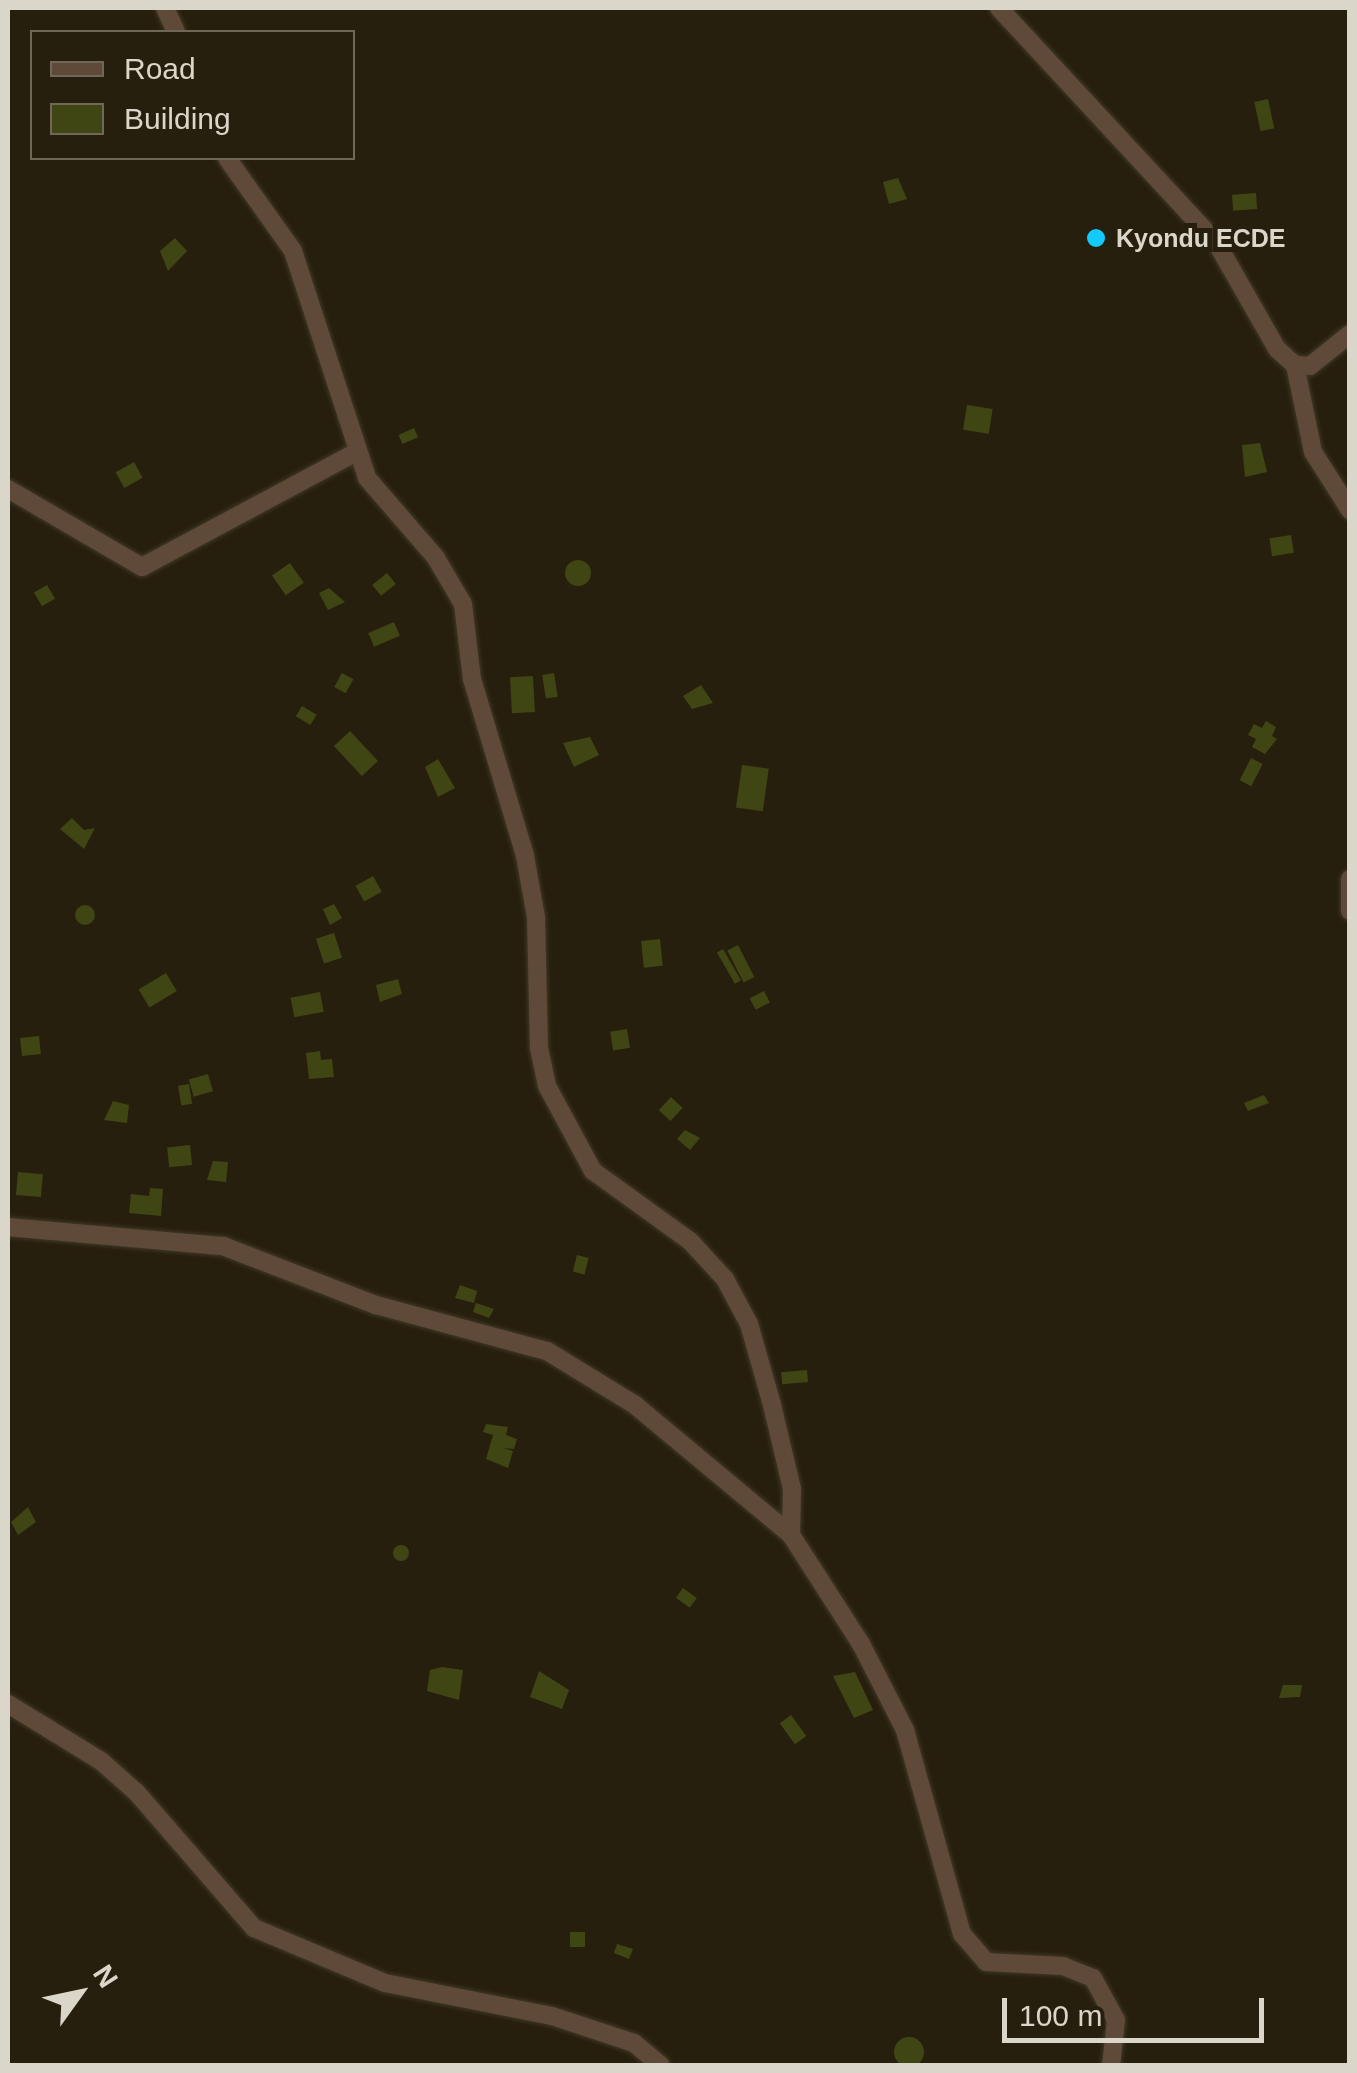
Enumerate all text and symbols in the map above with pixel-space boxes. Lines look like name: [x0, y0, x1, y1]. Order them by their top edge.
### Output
legend: [30, 30, 355, 160]
text: Road: [124, 52, 196, 85]
text: Building: [124, 102, 231, 135]
place label: Kyondu ECDE: [1116, 223, 1285, 253]
marker: Kyondu ECDE: [1085, 227, 1107, 249]
north arrow: [30, 1943, 130, 2043]
text: N: [87, 1959, 124, 1993]
scale bar: [1007, 1978, 1270, 2040]
text: 100 m: [1019, 1999, 1102, 2032]

